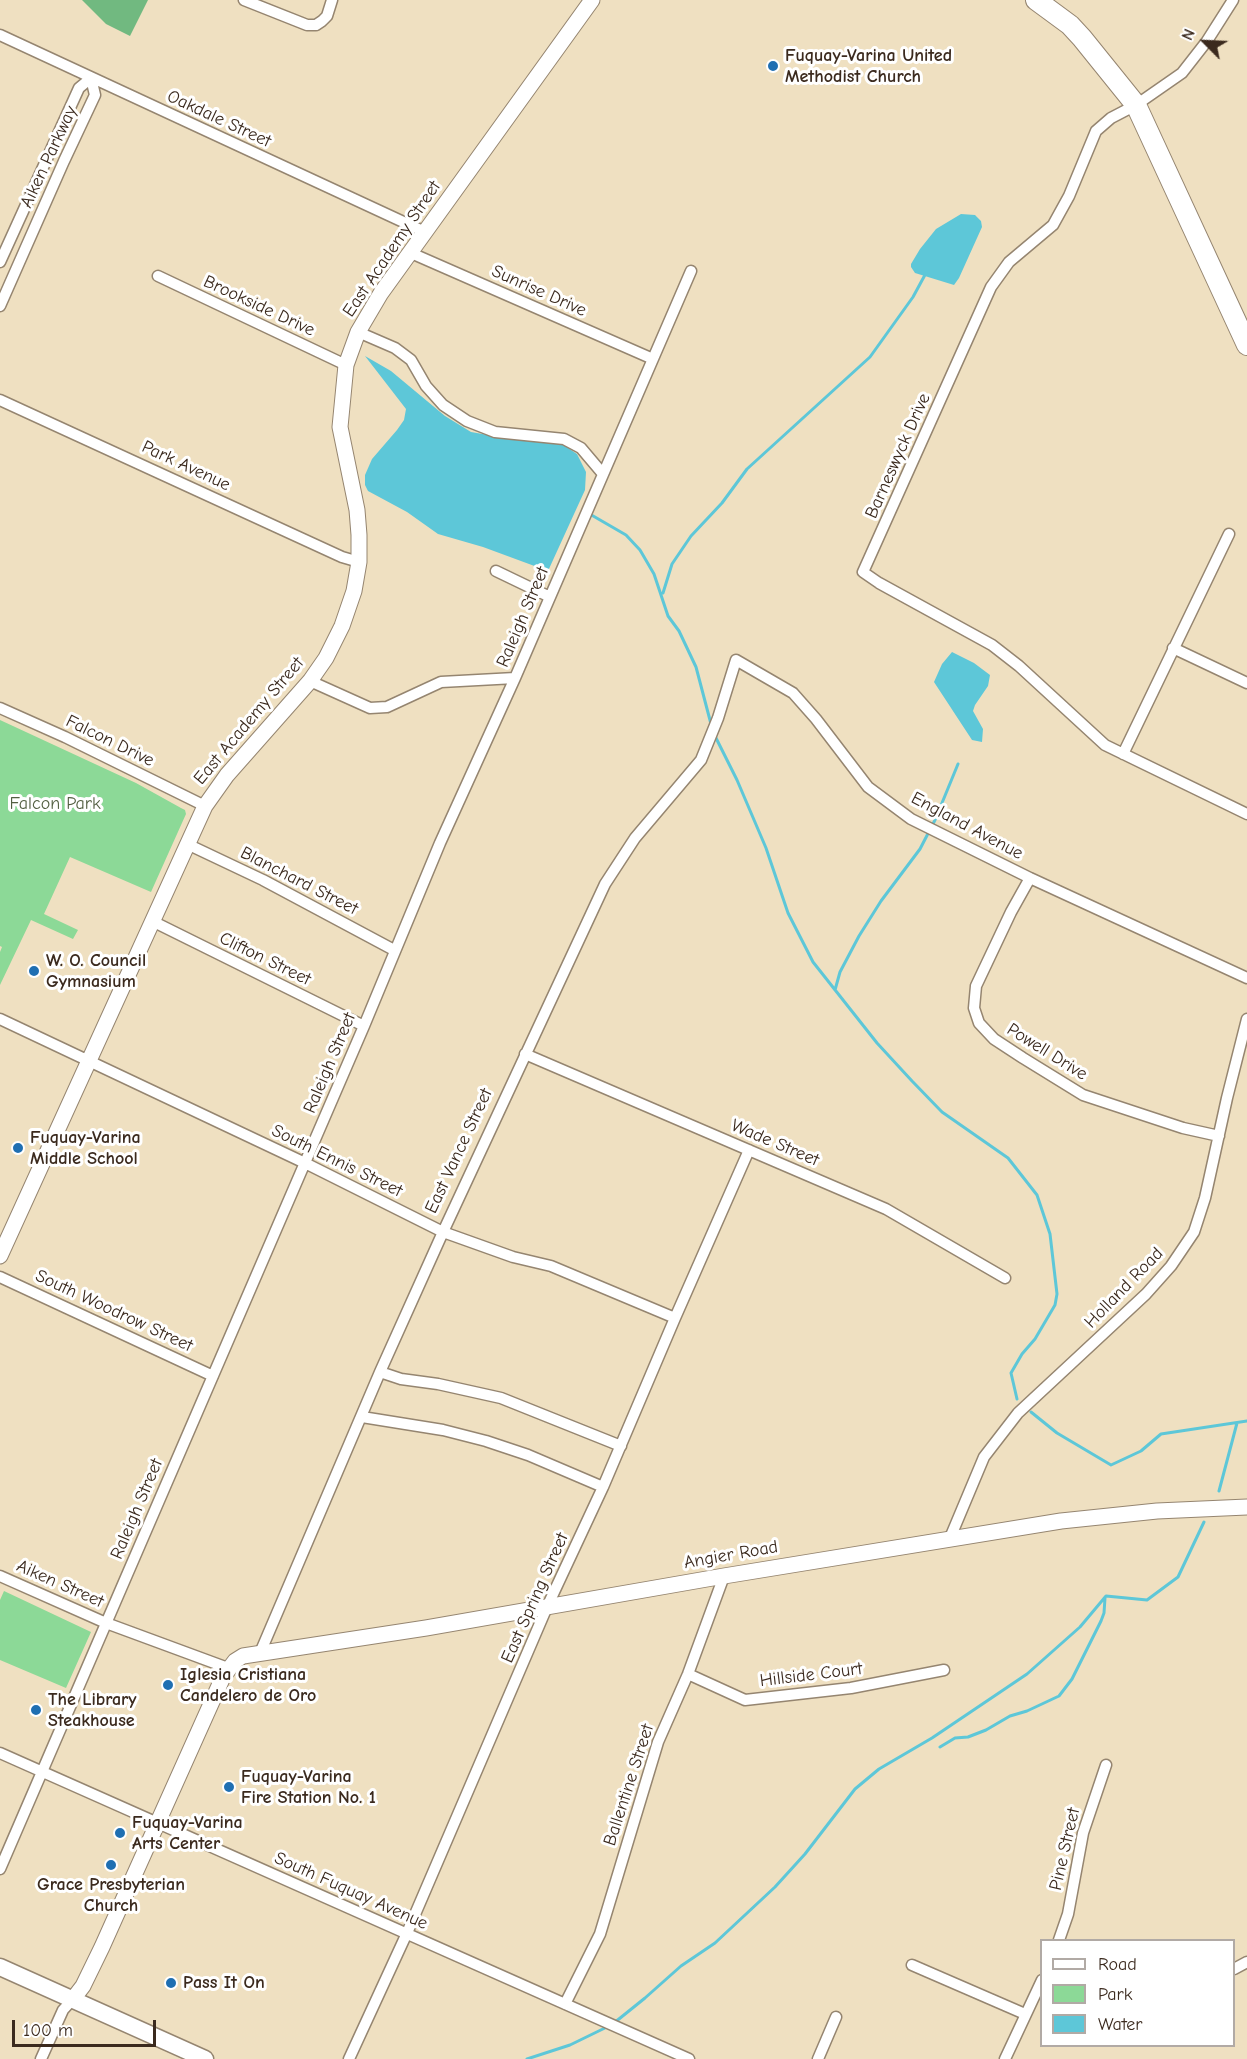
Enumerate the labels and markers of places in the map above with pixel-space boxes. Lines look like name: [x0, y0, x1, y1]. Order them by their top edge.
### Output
place label: Fuquay-Varina United Methodist Church: [785, 45, 952, 88]
marker: Fuquay-Varina United Methodist Church: [766, 59, 780, 73]
place label: W. O. Council Gymnasium: [46, 950, 146, 992]
marker: W. O. Council Gymnasium: [27, 964, 41, 978]
place label: Fuquay-Varina Middle School: [30, 1127, 141, 1170]
marker: Fuquay-Varina Middle School: [11, 1141, 25, 1155]
place label: Iglesia Cristiana Candelero de Oro: [180, 1664, 316, 1706]
marker: Iglesia Cristiana Candelero de Oro: [161, 1678, 175, 1692]
place label: The Library Steakhouse: [48, 1689, 137, 1732]
marker: The Library Steakhouse: [29, 1703, 43, 1717]
place label: Fuquay-Varina Fire Station No. 1: [241, 1766, 376, 1808]
marker: Fuquay-Varina Fire Station No. 1: [222, 1780, 236, 1794]
place label: Fuquay-Varina Arts Center: [132, 1812, 243, 1854]
marker: Fuquay-Varina Arts Center: [113, 1826, 127, 1840]
marker: Grace Presbyterian Church: [104, 1858, 118, 1872]
place label: Grace Presbyterian Church: [37, 1874, 185, 1916]
place label: Pass It On: [183, 1972, 265, 1994]
marker: Pass It On: [164, 1976, 178, 1990]

